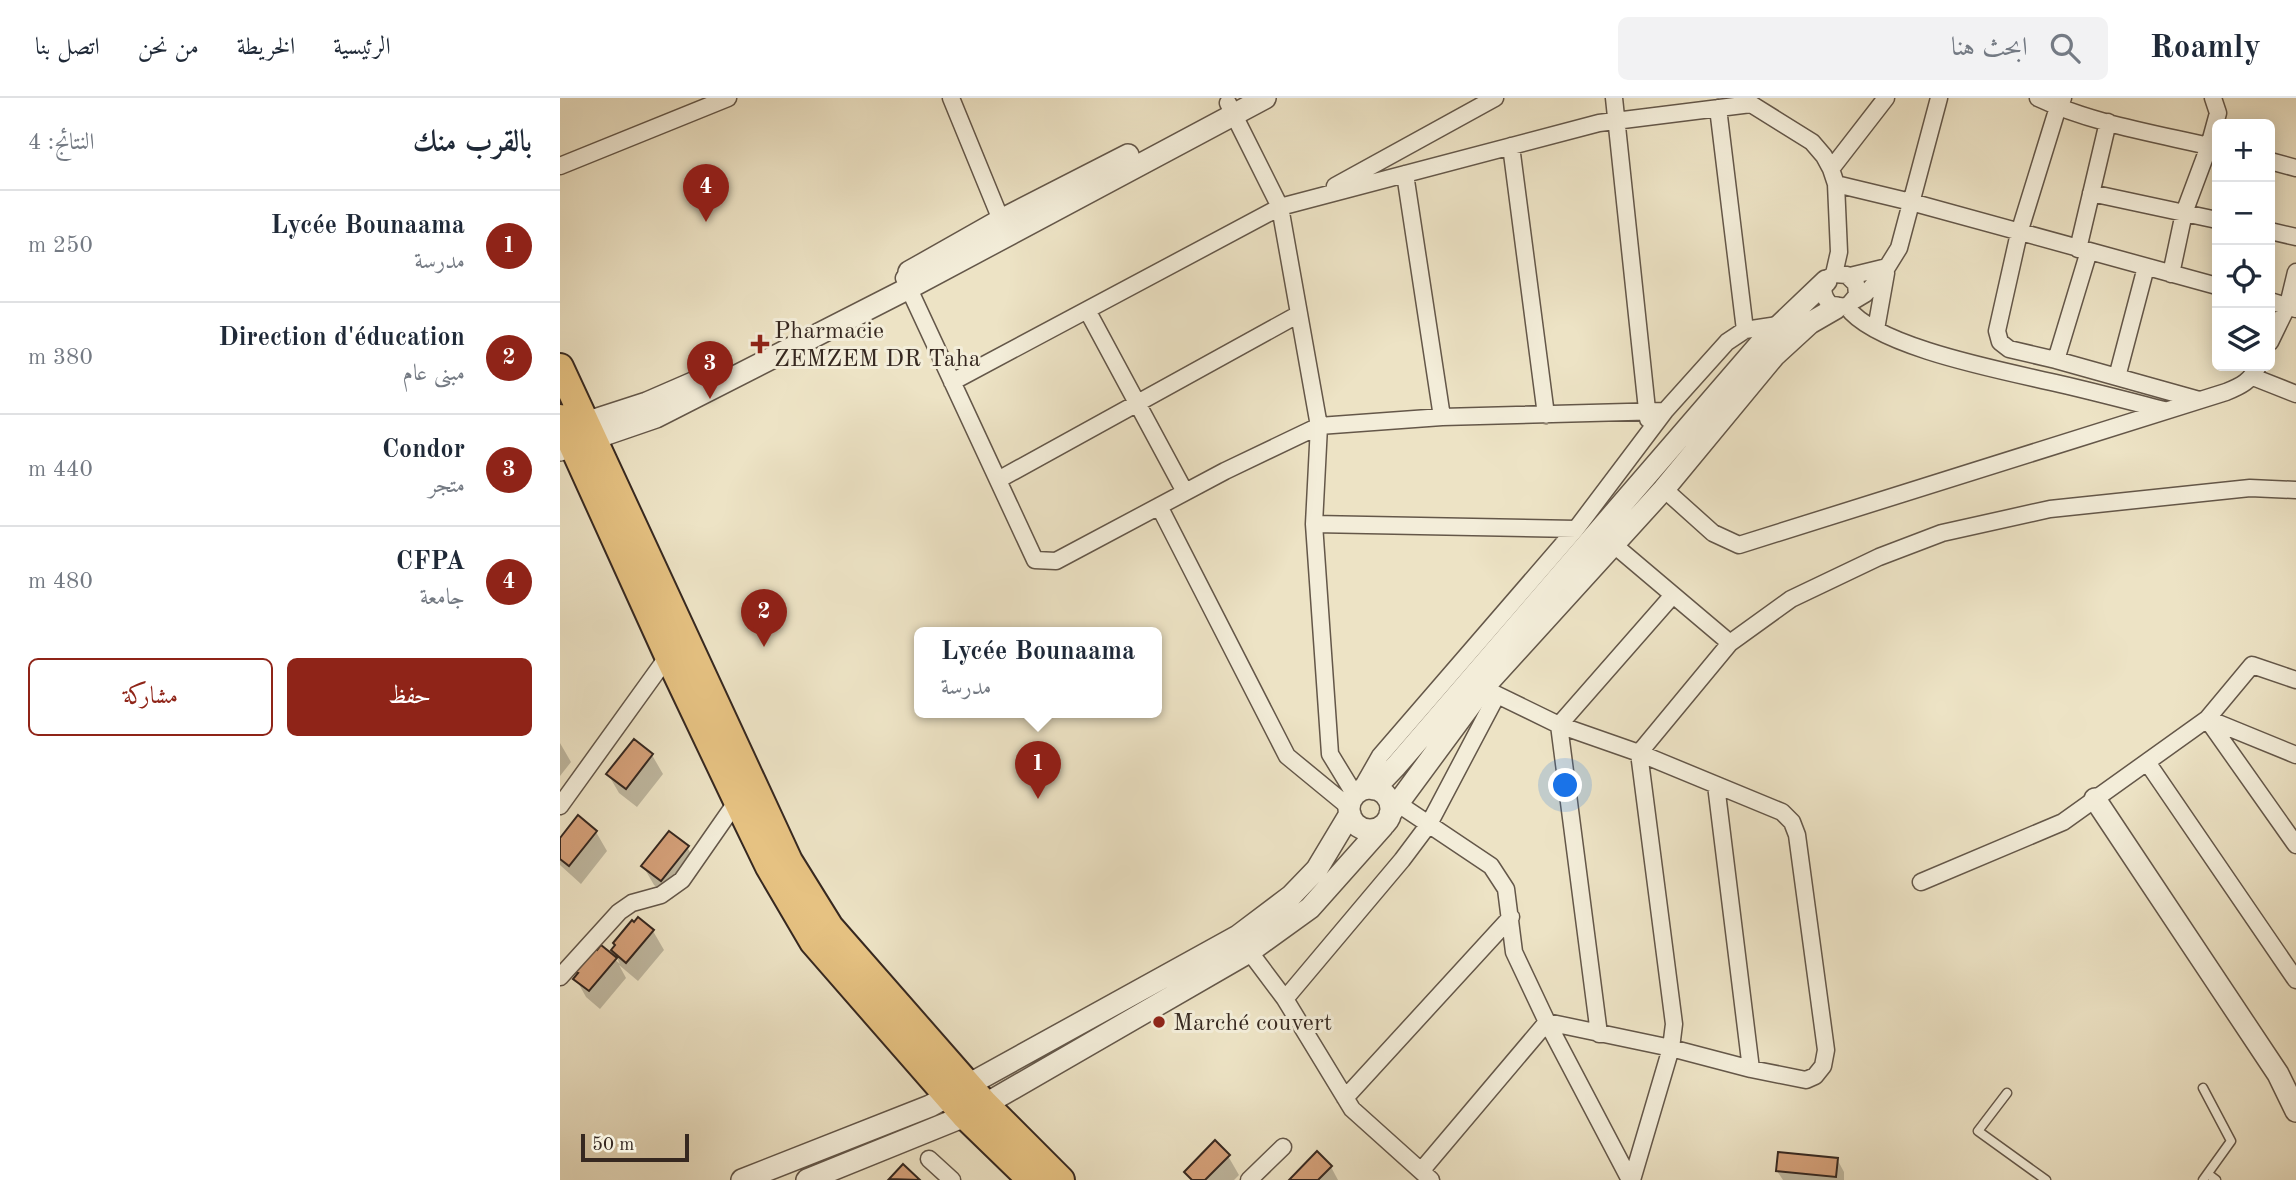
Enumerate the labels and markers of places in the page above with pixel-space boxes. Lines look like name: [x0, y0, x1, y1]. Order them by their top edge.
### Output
pin: 4: [683, 164, 729, 222]
place label: Pharmacie ZEMZEM DR Taha: [774, 320, 981, 372]
marker: Pharmacie ZEMZEM DR Taha: [752, 336, 768, 352]
pin: 3: [687, 341, 733, 399]
pin: 2: [741, 589, 787, 647]
pin: 1: [1015, 741, 1061, 799]
place label: Marché couvert: [1173, 1012, 1332, 1036]
marker: Marché couvert: [1151, 1014, 1167, 1030]

